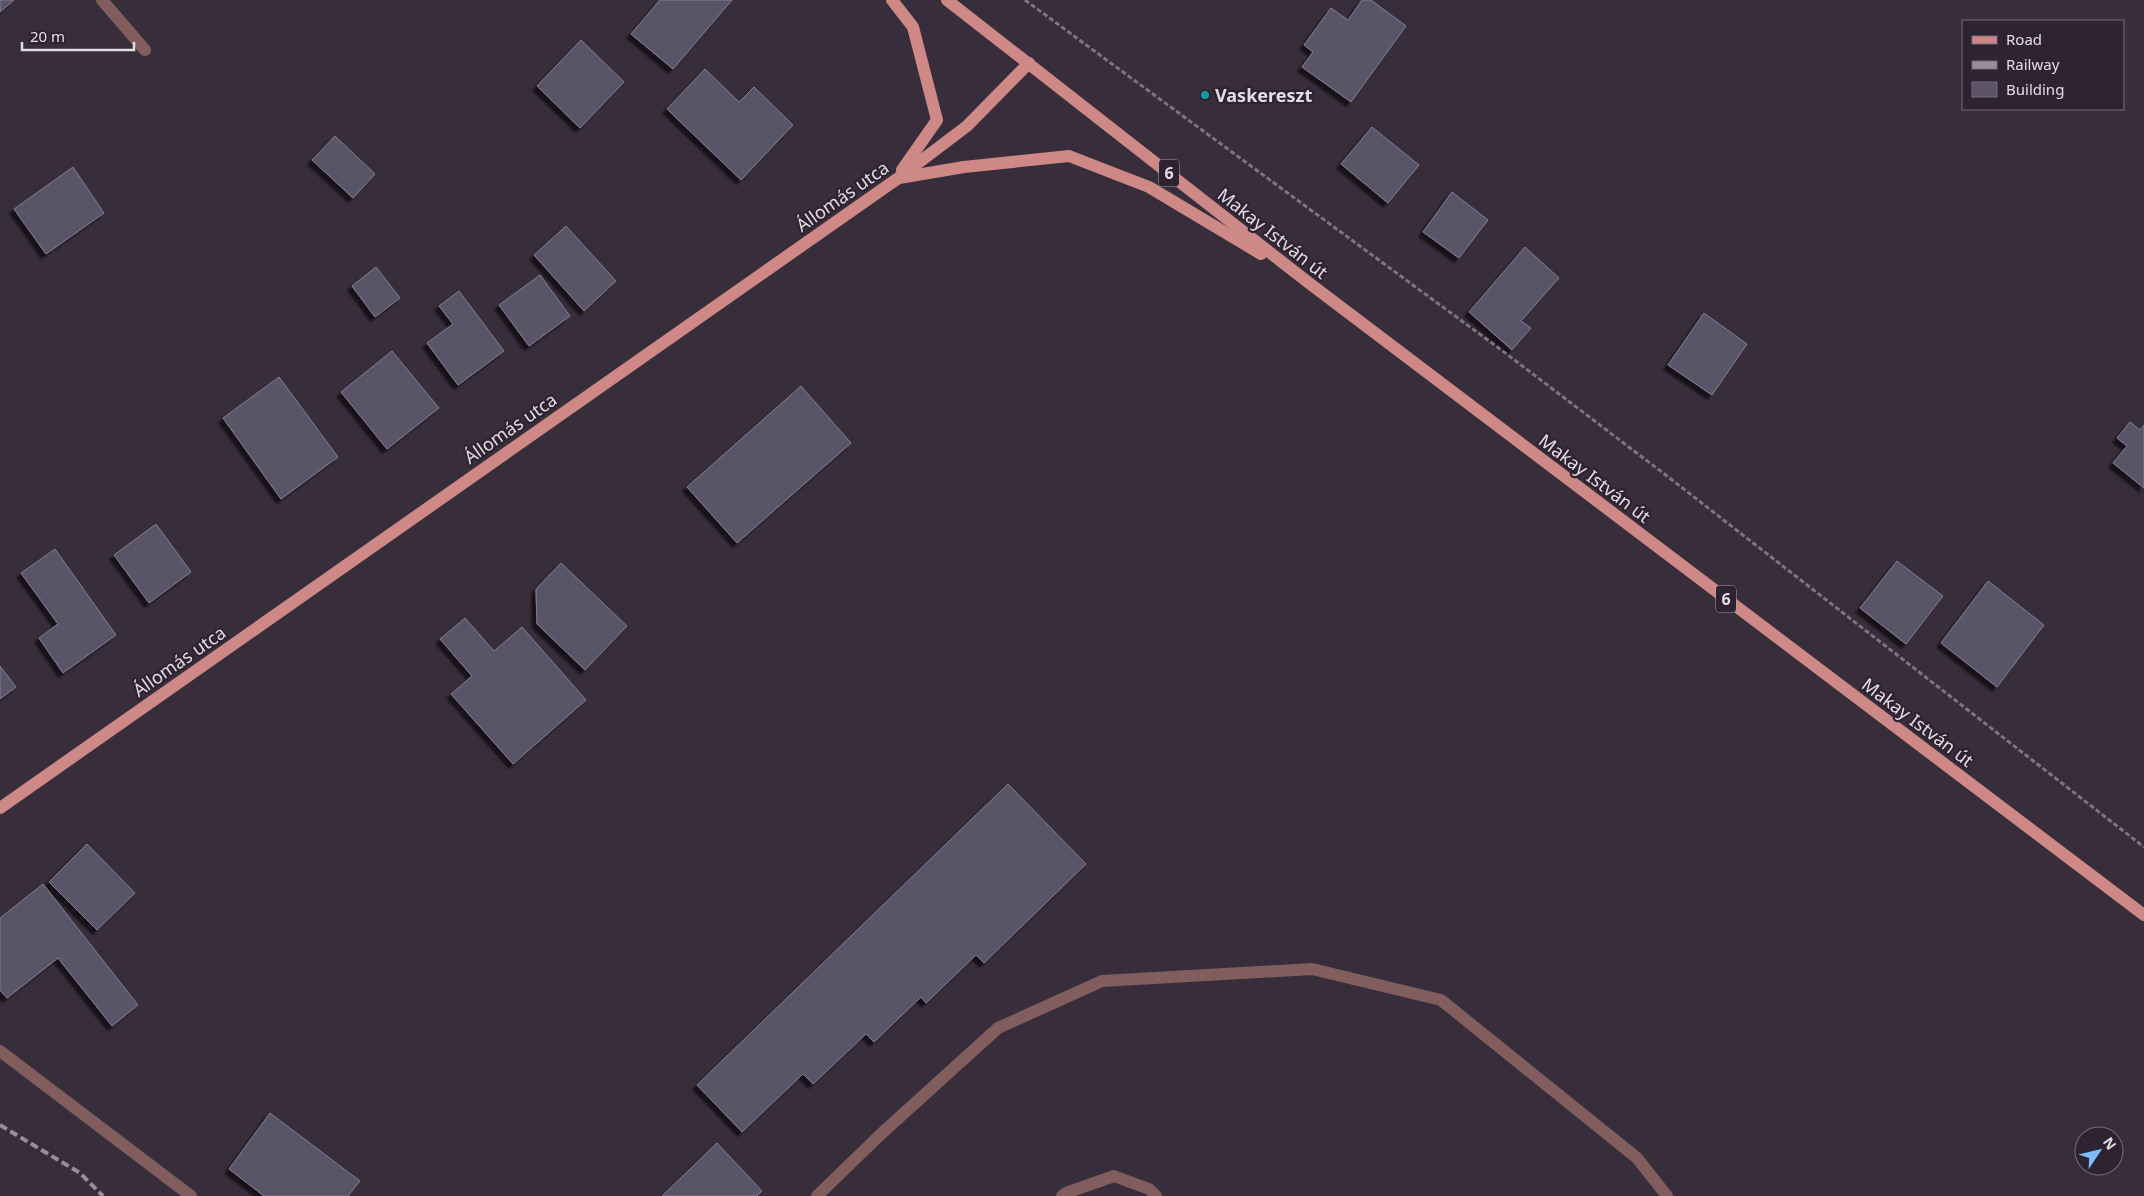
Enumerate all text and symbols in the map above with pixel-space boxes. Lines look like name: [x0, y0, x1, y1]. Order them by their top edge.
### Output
scale bar: [22, 20, 135, 52]
legend: [1962, 20, 2124, 110]
text: 20 m: [30, 26, 65, 46]
text: Road: [2006, 29, 2042, 49]
text: Railway: [2006, 54, 2060, 74]
text: Building: [2006, 79, 2064, 99]
place label: Vaskereszt: [1215, 83, 1312, 107]
marker: Vaskereszt: [1199, 89, 1211, 101]
street label: Állomás utca: [791, 155, 893, 237]
road number: 6: [1159, 160, 1179, 187]
street label: Makay István út: [1213, 182, 1334, 284]
street label: Állomás utca: [459, 387, 561, 469]
street label: Makay István út: [1534, 428, 1656, 528]
road number: 6: [1716, 586, 1736, 612]
street label: Állomás utca: [128, 620, 230, 702]
street label: Makay István út: [1857, 672, 1979, 772]
north arrow: [2074, 1126, 2124, 1176]
text: N: [2099, 1133, 2121, 1153]

